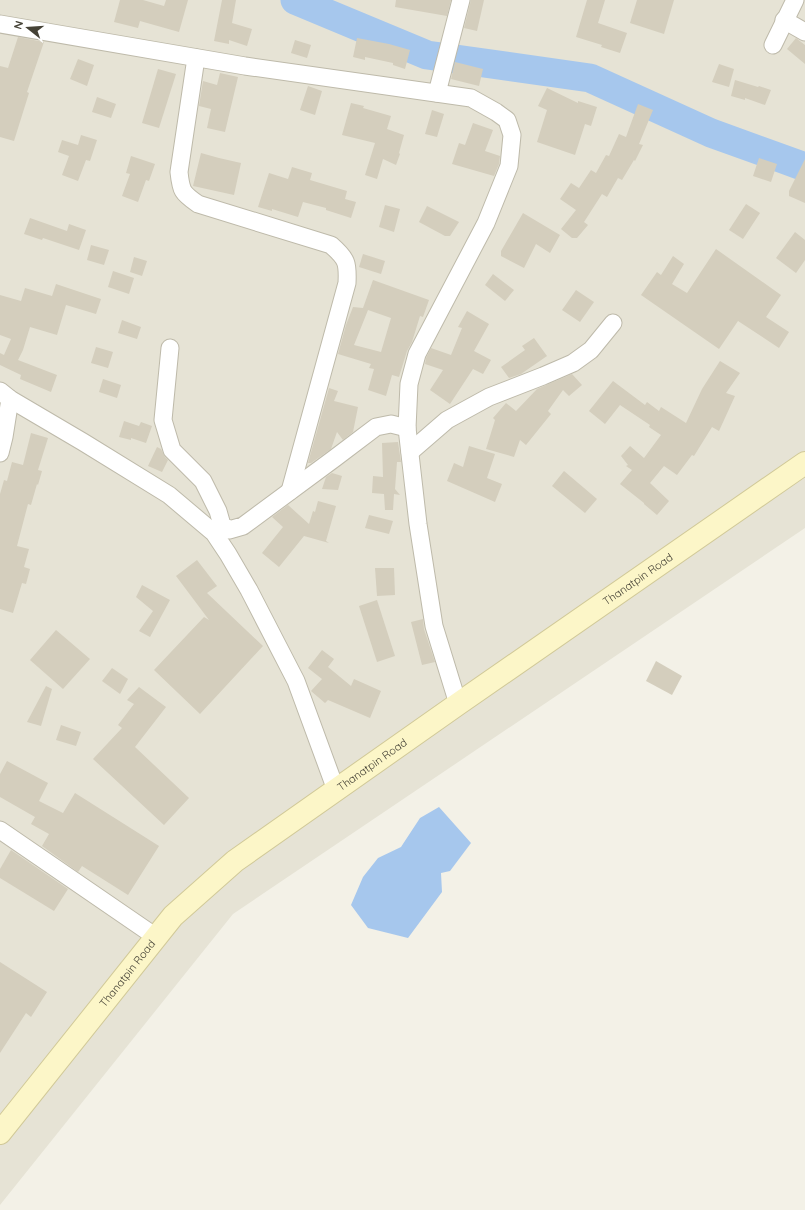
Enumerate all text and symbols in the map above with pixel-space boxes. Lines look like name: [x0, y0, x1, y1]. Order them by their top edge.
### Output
north arrow: [8, 8, 48, 48]
text: N: [11, 19, 26, 31]
street label: Thanatpin Road: [600, 550, 675, 608]
street label: Thanatpin Road: [334, 735, 410, 794]
street label: Thanatpin Road: [96, 937, 158, 1010]

